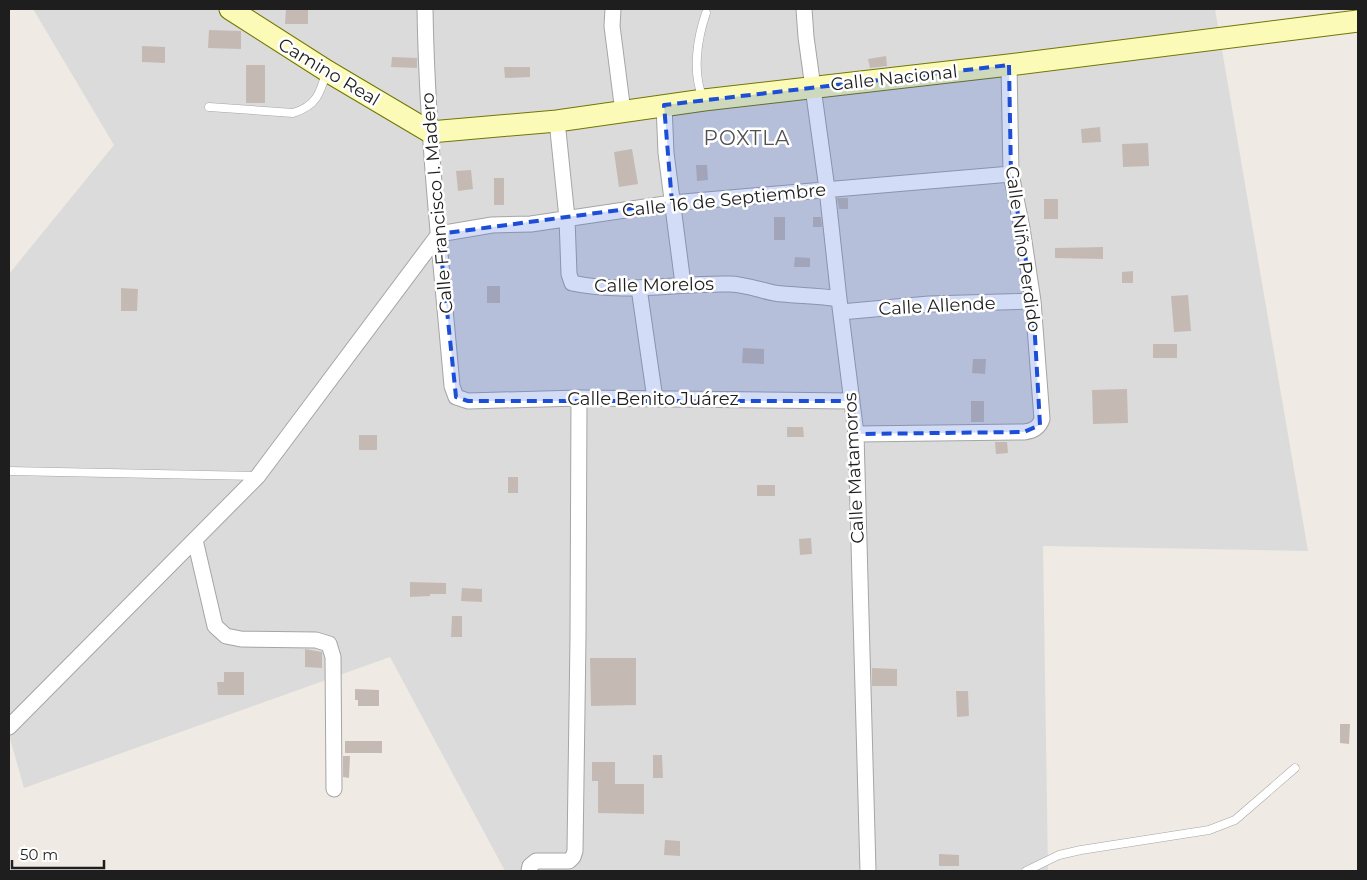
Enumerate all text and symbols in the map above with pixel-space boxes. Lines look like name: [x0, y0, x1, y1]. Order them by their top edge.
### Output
street label: Camino Real: [274, 33, 384, 111]
street label: Calle Nacional: [829, 60, 959, 96]
street label: Calle Francisco I. Madero: [416, 92, 458, 314]
district label: POXTLA: [704, 126, 790, 150]
street label: Calle Niño Perdido: [1000, 165, 1046, 333]
street label: Calle 16 de Septiembre: [621, 178, 827, 222]
street label: Calle Morelos: [594, 273, 714, 297]
street label: Calle Allende: [878, 292, 996, 320]
street label: Calle Benito Juárez: [567, 388, 739, 410]
street label: Calle Matamoros: [839, 392, 869, 544]
scale bar: [12, 838, 105, 870]
text: 50 m: [20, 845, 58, 864]

